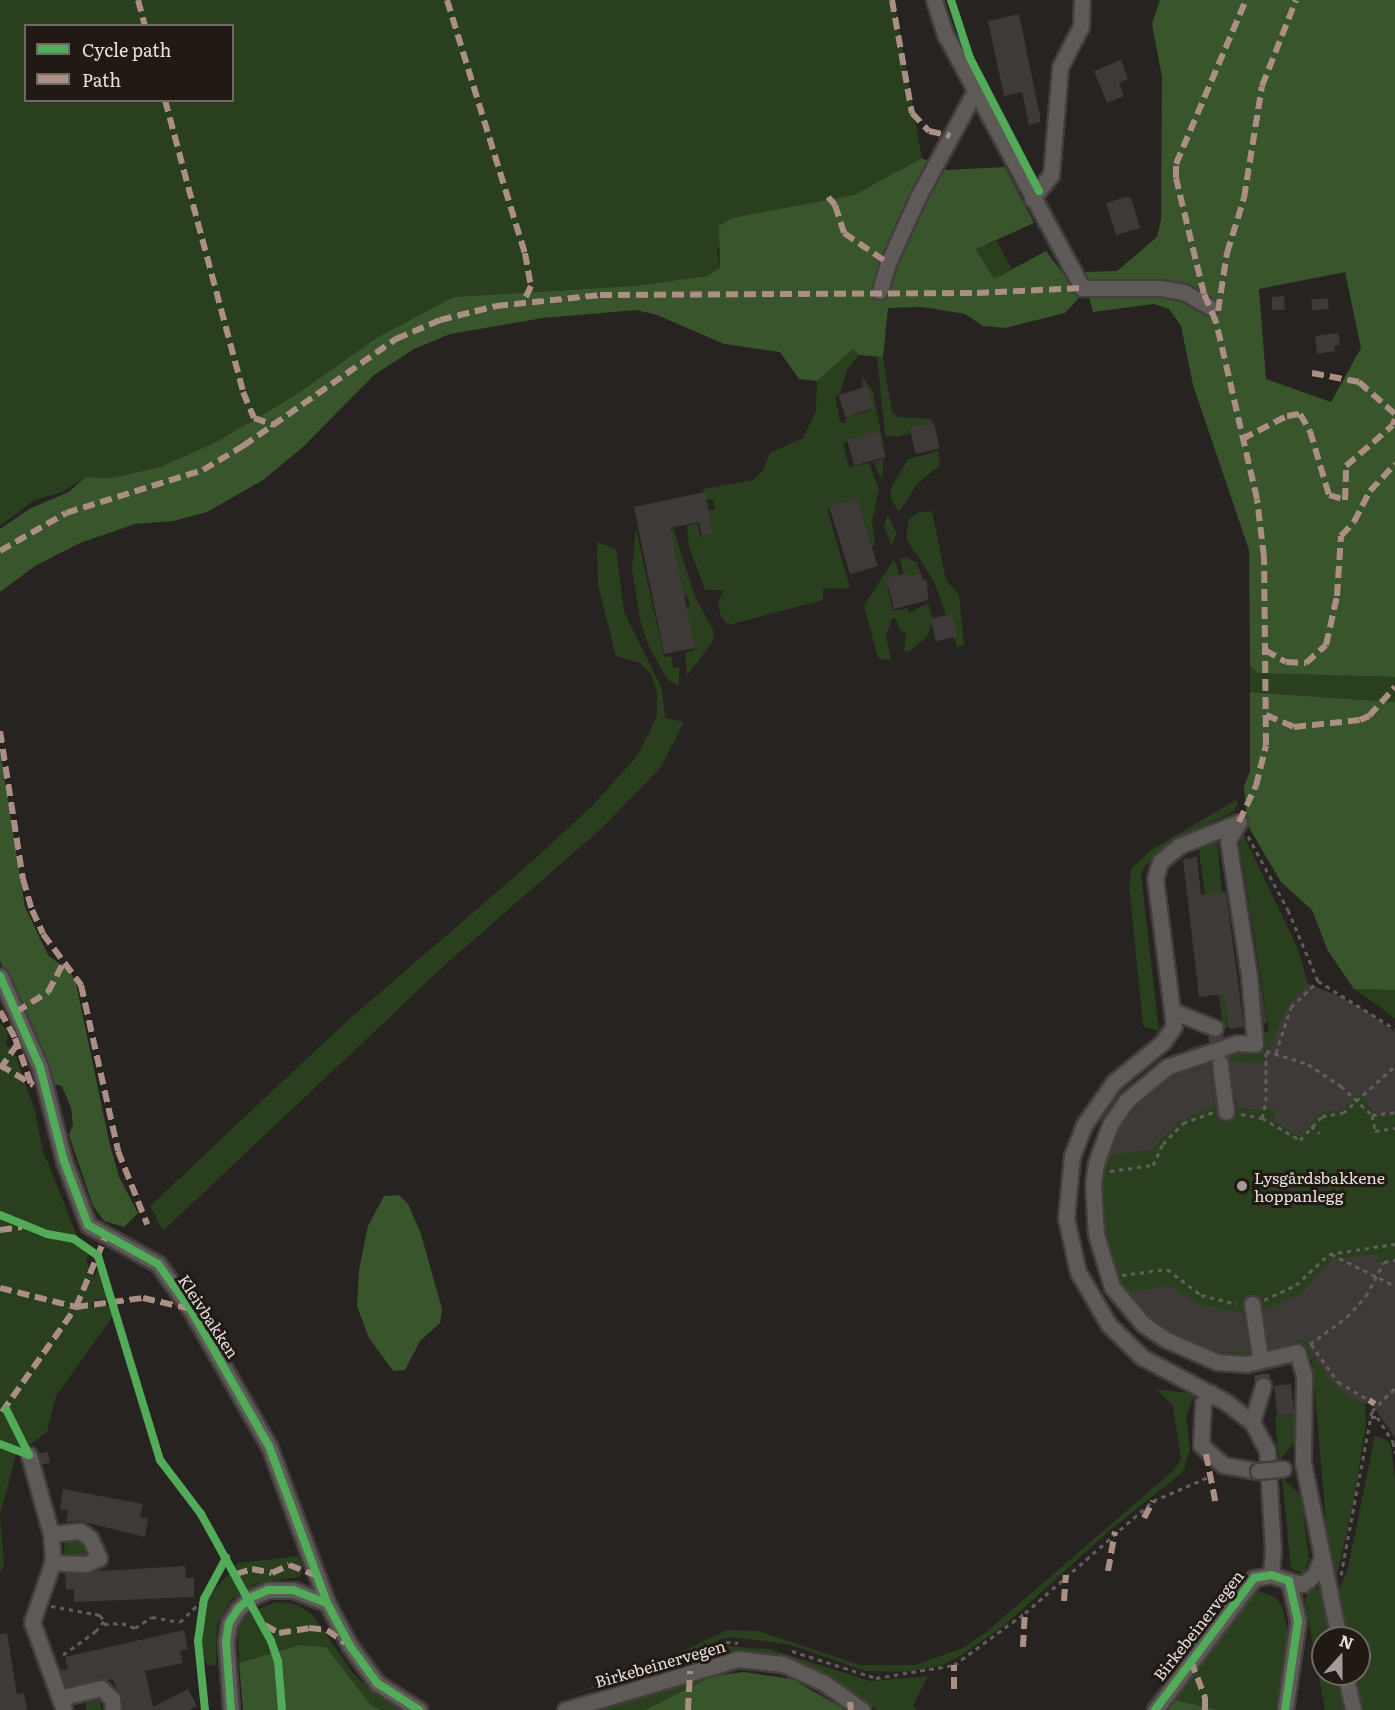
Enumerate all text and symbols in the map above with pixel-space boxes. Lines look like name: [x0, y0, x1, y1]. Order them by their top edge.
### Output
legend: [24, 24, 234, 102]
text: Cycle path: [82, 36, 171, 63]
text: Path: [82, 66, 121, 93]
place label: Lysgårdsbakkene hoppanlegg: [1254, 1167, 1385, 1205]
marker: Lysgårdsbakkene hoppanlegg: [1235, 1179, 1249, 1193]
street label: Kleivbakken: [175, 1271, 243, 1361]
street label: Birkebeinervegen: [1149, 1566, 1247, 1684]
north arrow: [1311, 1626, 1371, 1686]
text: N: [1336, 1627, 1357, 1655]
street label: Birkebeinervegen: [593, 1635, 727, 1691]

